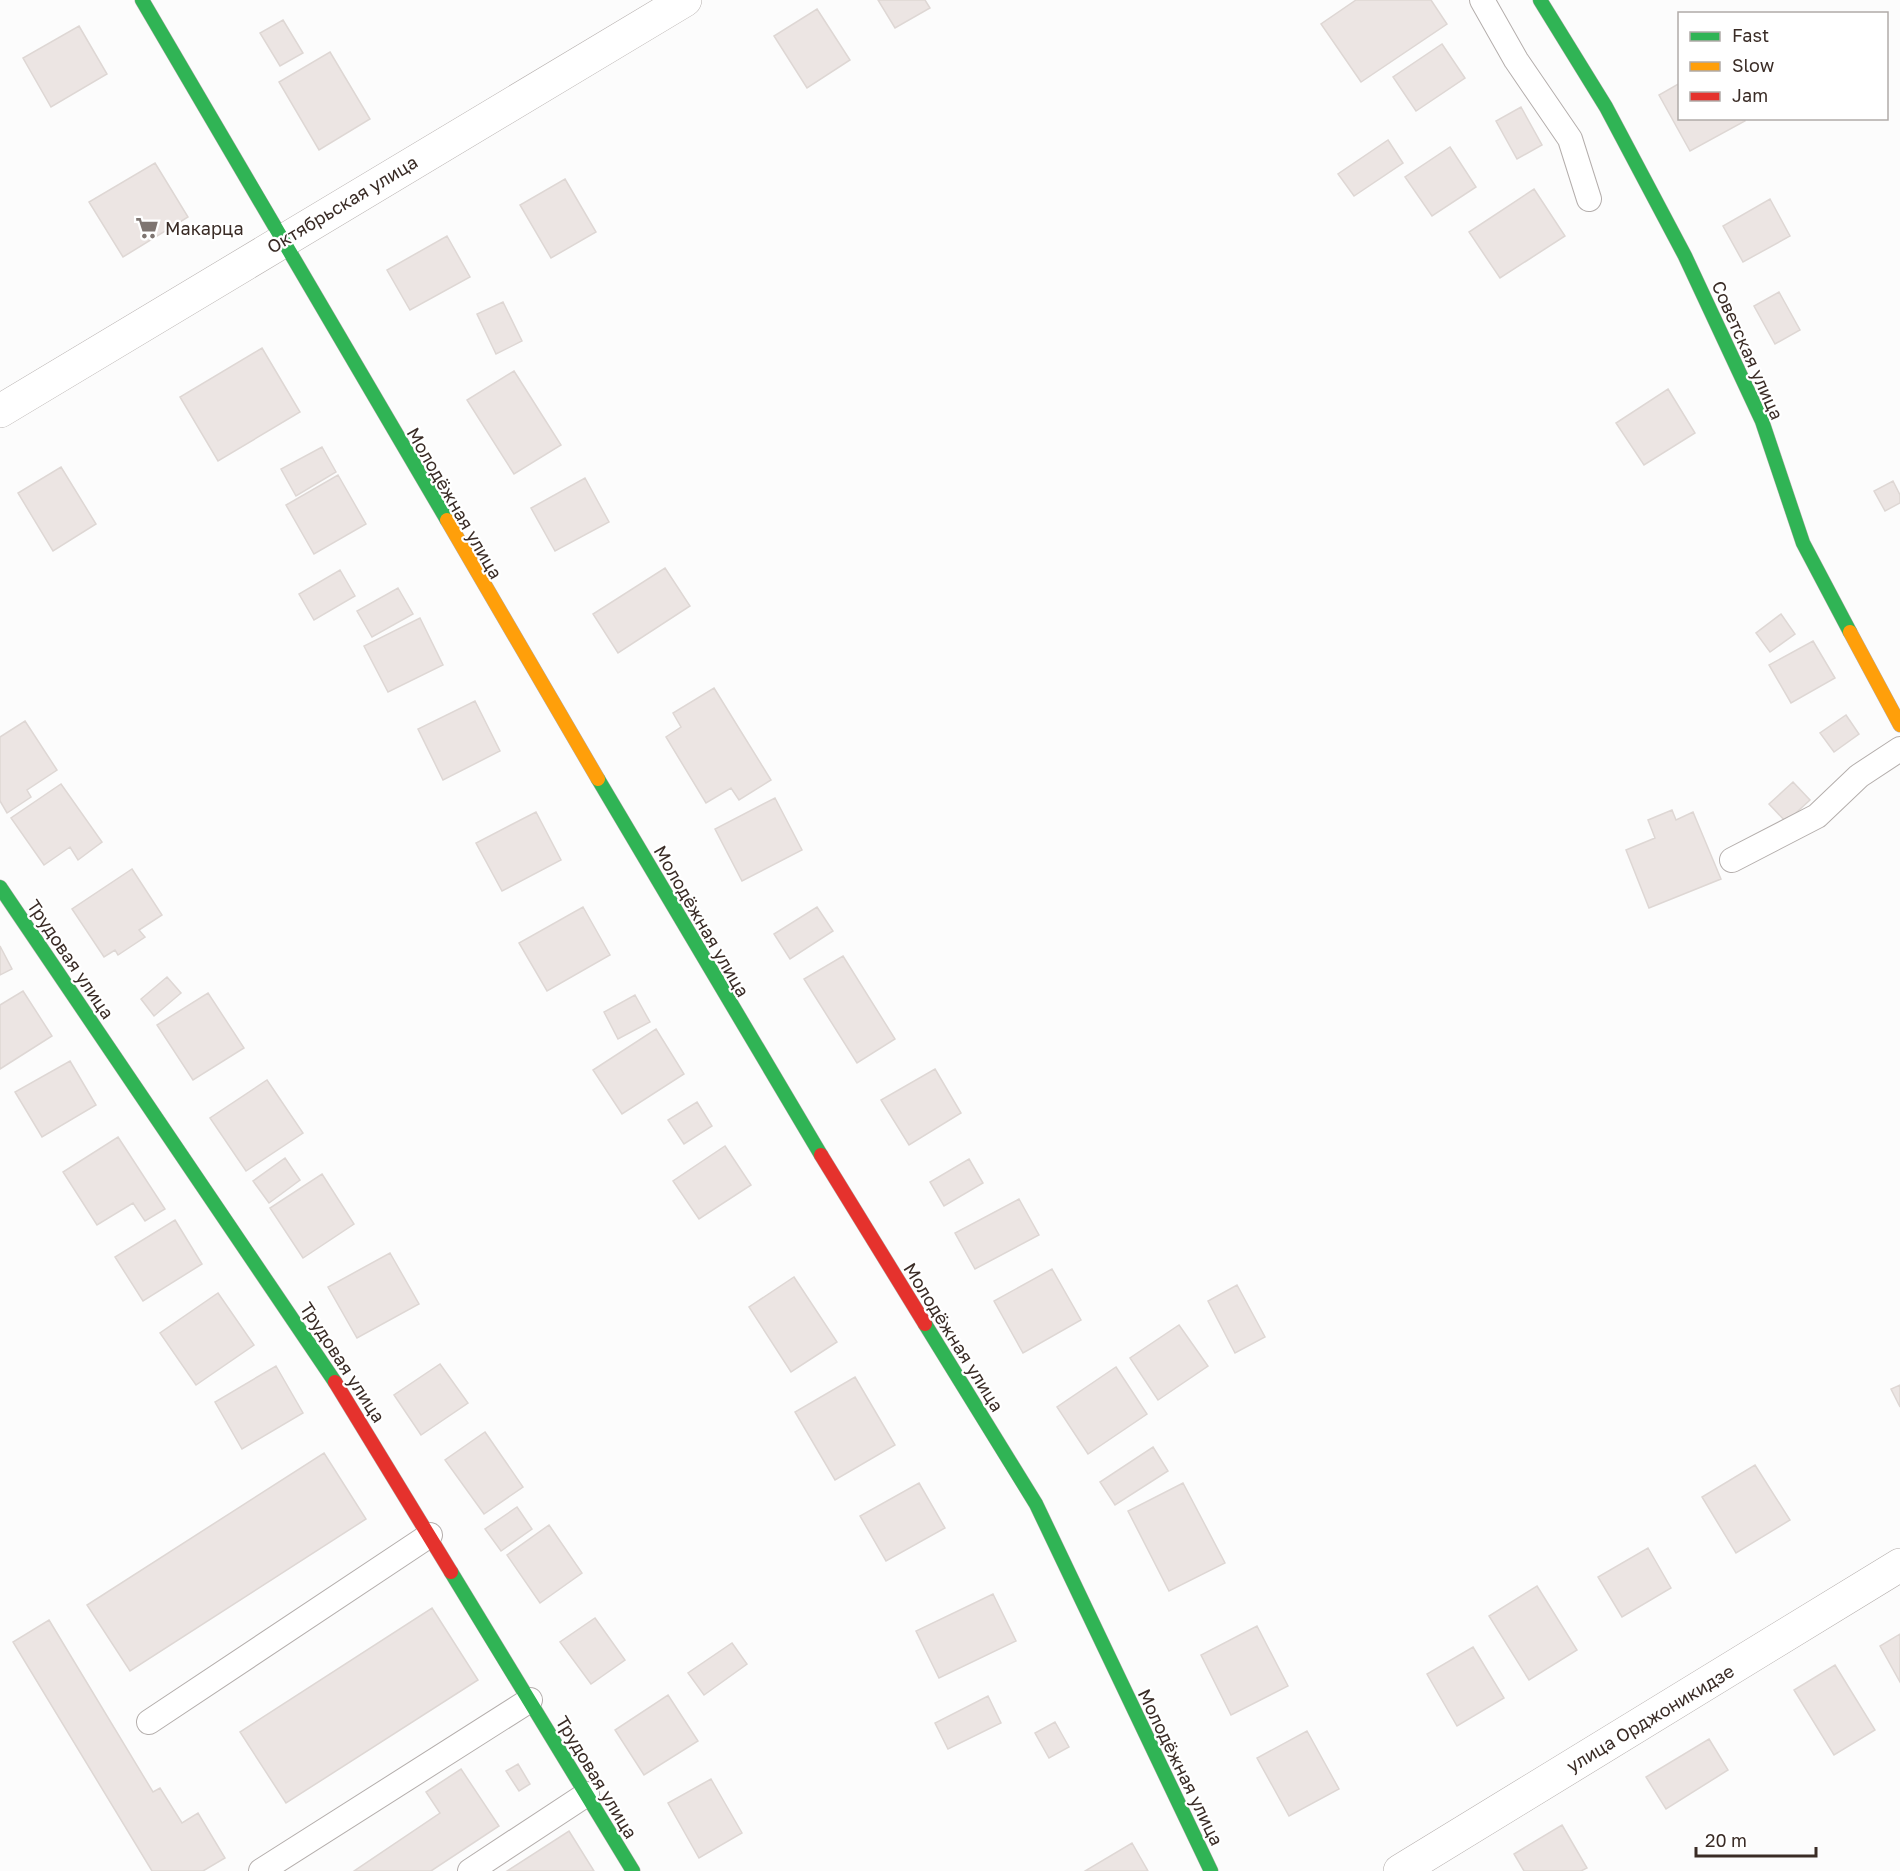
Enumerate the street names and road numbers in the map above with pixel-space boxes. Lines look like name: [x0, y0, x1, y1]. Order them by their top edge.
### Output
street label: Октябрьская улица: [263, 150, 421, 258]
street label: Советская улица: [1707, 277, 1789, 423]
street label: Молодёжная улица: [403, 423, 507, 583]
street label: Молодёжная улица: [650, 841, 754, 1001]
street label: Трудовая улица: [23, 895, 119, 1023]
street label: Молодёжная улица: [899, 1259, 1009, 1415]
street label: Трудовая улица: [296, 1298, 390, 1426]
street label: улица Орджоникидзе: [1562, 1659, 1738, 1777]
street label: Молодёжная улица: [1134, 1685, 1228, 1849]
street label: Трудовая улица: [552, 1712, 642, 1842]

